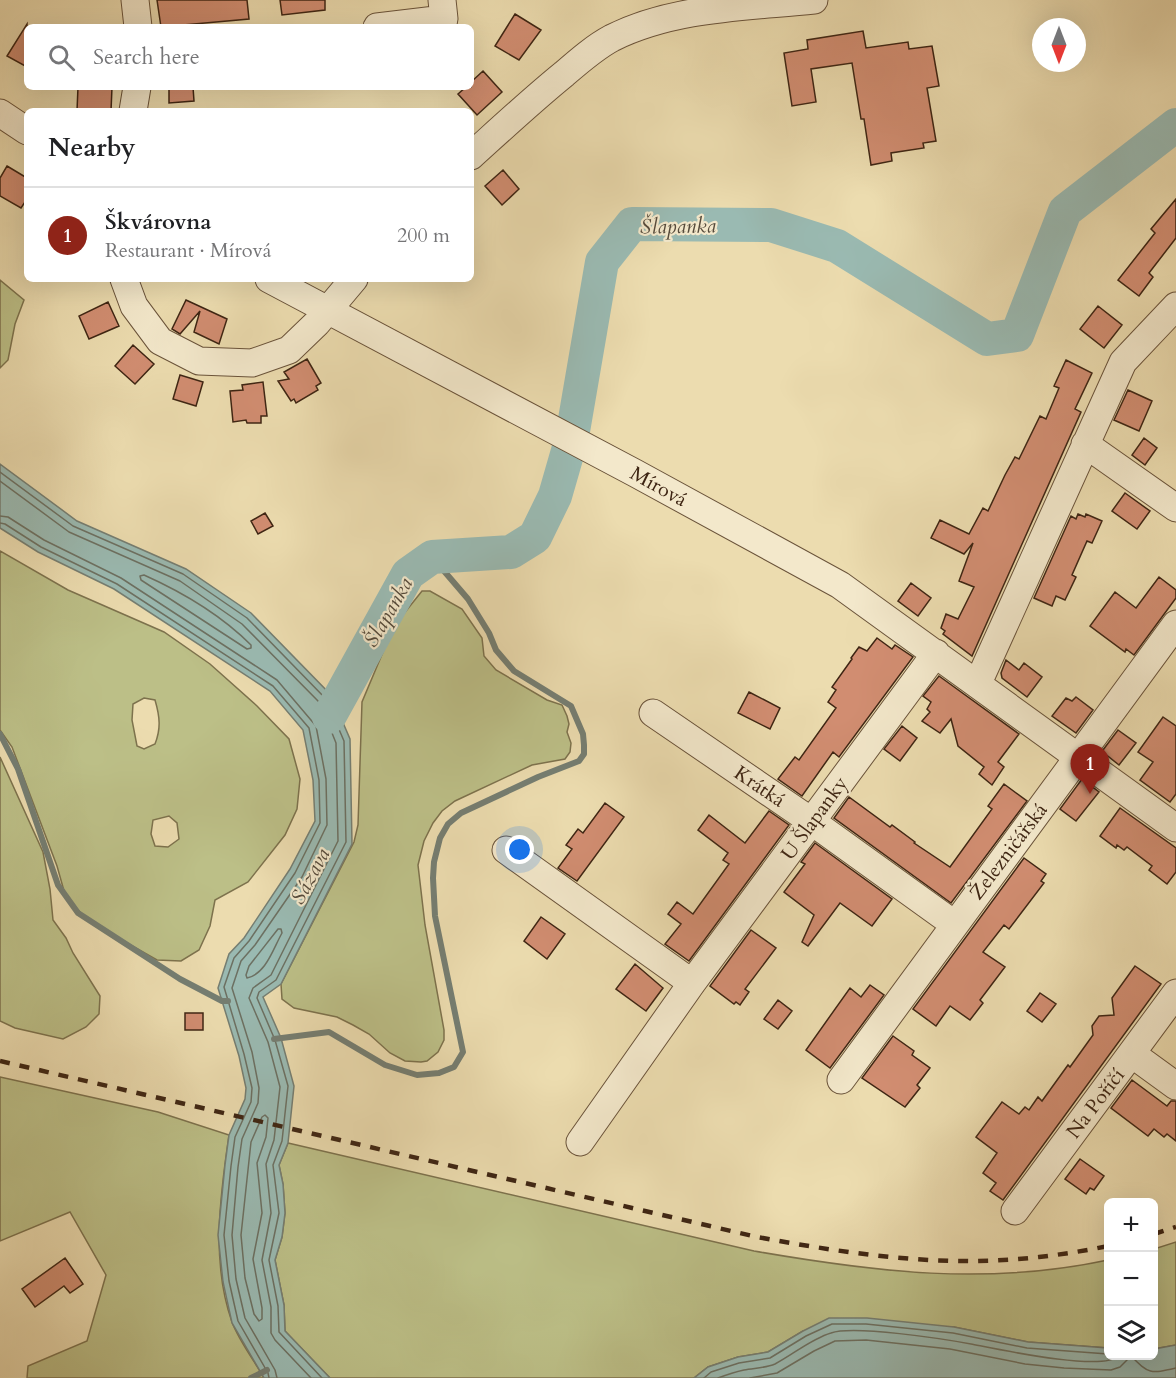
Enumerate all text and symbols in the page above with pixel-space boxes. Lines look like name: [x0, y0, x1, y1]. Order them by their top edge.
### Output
north arrow: [1032, 18, 1086, 72]
search box: [24, 24, 474, 90]
icon: search: [45, 41, 78, 74]
text: Search here: [93, 42, 200, 72]
text: Nearby: [48, 130, 136, 165]
text: Škvárovna: [105, 207, 211, 237]
water label: Šlapanka: [640, 211, 716, 242]
text: 1: [62, 222, 73, 249]
text: 200 m: [397, 222, 450, 249]
text: Restaurant · Mírová: [105, 237, 271, 264]
street label: Mírová: [625, 460, 692, 513]
water label: Šlapanka: [357, 572, 420, 652]
pin: 1: [1070, 744, 1110, 794]
street label: Krátká: [729, 759, 791, 814]
street label: U Šlapanky: [775, 771, 854, 866]
street label: Železničářská: [963, 797, 1054, 905]
your location: [505, 835, 534, 864]
water label: Sázava: [284, 843, 337, 909]
street label: Na Poříčí: [1060, 1062, 1131, 1144]
map controls: [1104, 1198, 1158, 1360]
button: +: [1104, 1198, 1158, 1252]
button: −: [1104, 1252, 1158, 1306]
button: layers: [1104, 1306, 1158, 1360]

